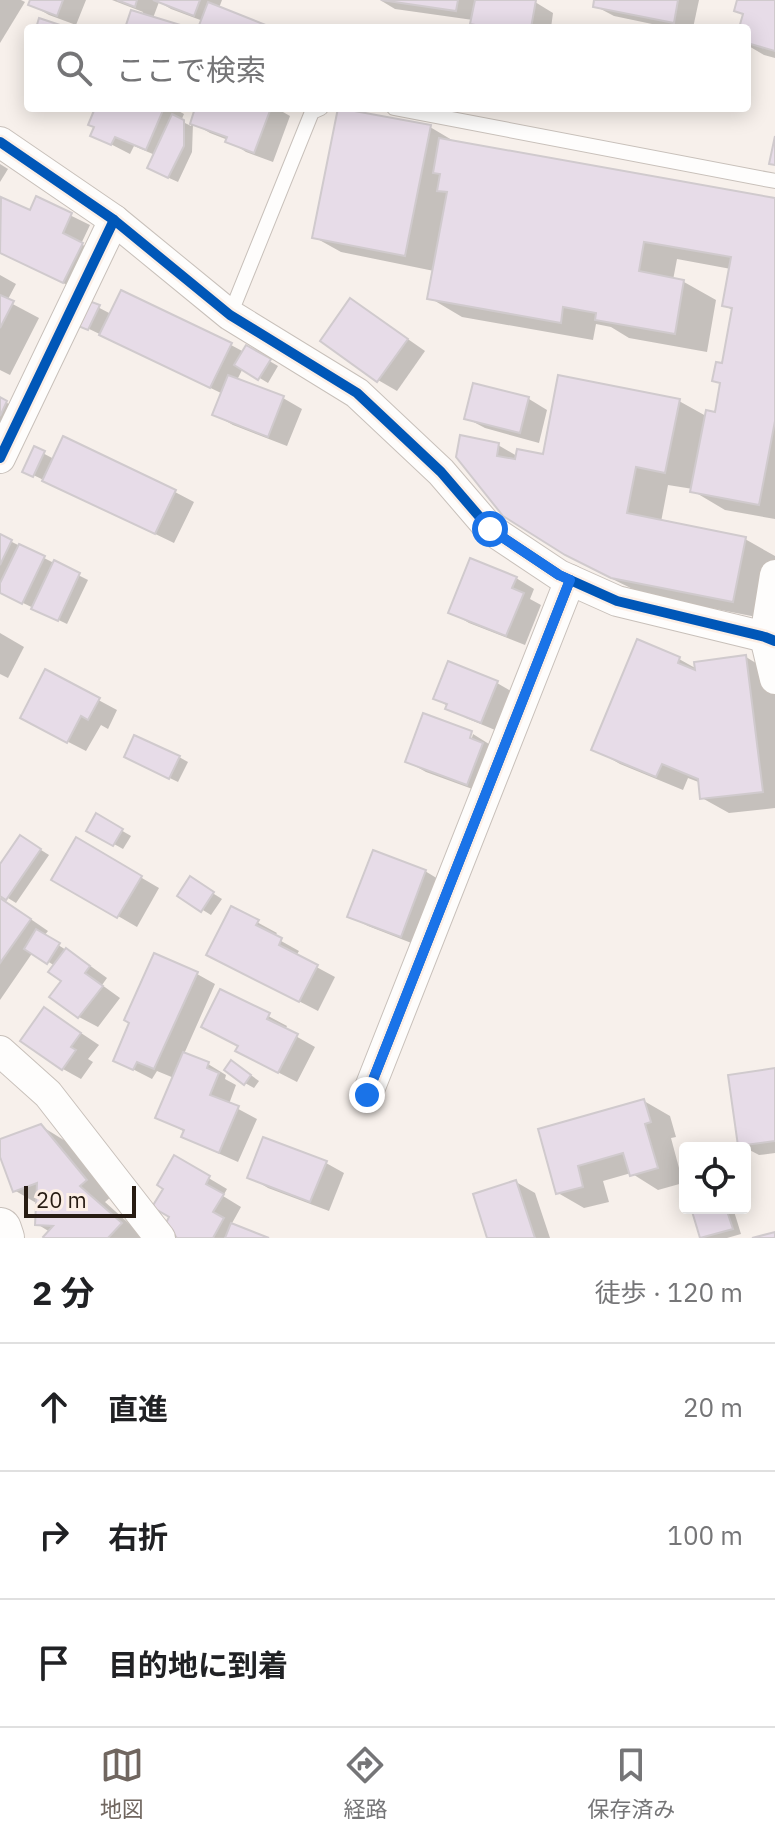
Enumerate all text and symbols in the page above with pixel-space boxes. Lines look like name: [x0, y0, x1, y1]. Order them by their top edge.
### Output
search box: [24, 24, 751, 112]
icon: search: [52, 46, 96, 90]
text: ここで検索: [116, 50, 266, 89]
route start: [472, 511, 508, 547]
route end: [349, 1077, 385, 1113]
map controls: [679, 1142, 751, 1214]
button: locate: [679, 1142, 751, 1214]
scale bar: [24, 1182, 136, 1218]
text: 20 m: [36, 1185, 87, 1214]
text: 2 分: [32, 1270, 94, 1314]
text: 徒歩 · 120 m: [595, 1275, 743, 1309]
icon: ahead: [32, 1385, 76, 1429]
text: 直進: [108, 1389, 168, 1428]
text: 20 m: [683, 1390, 743, 1424]
icon: right: [32, 1513, 76, 1557]
text: 右折: [108, 1517, 168, 1556]
text: 100 m: [667, 1518, 743, 1552]
icon: arrive: [32, 1641, 76, 1685]
text: 目的地に到着: [108, 1645, 288, 1684]
tab: 地図: [100, 1743, 144, 1823]
tab: 経路: [343, 1743, 387, 1823]
tab: 保存済み: [587, 1743, 675, 1823]

